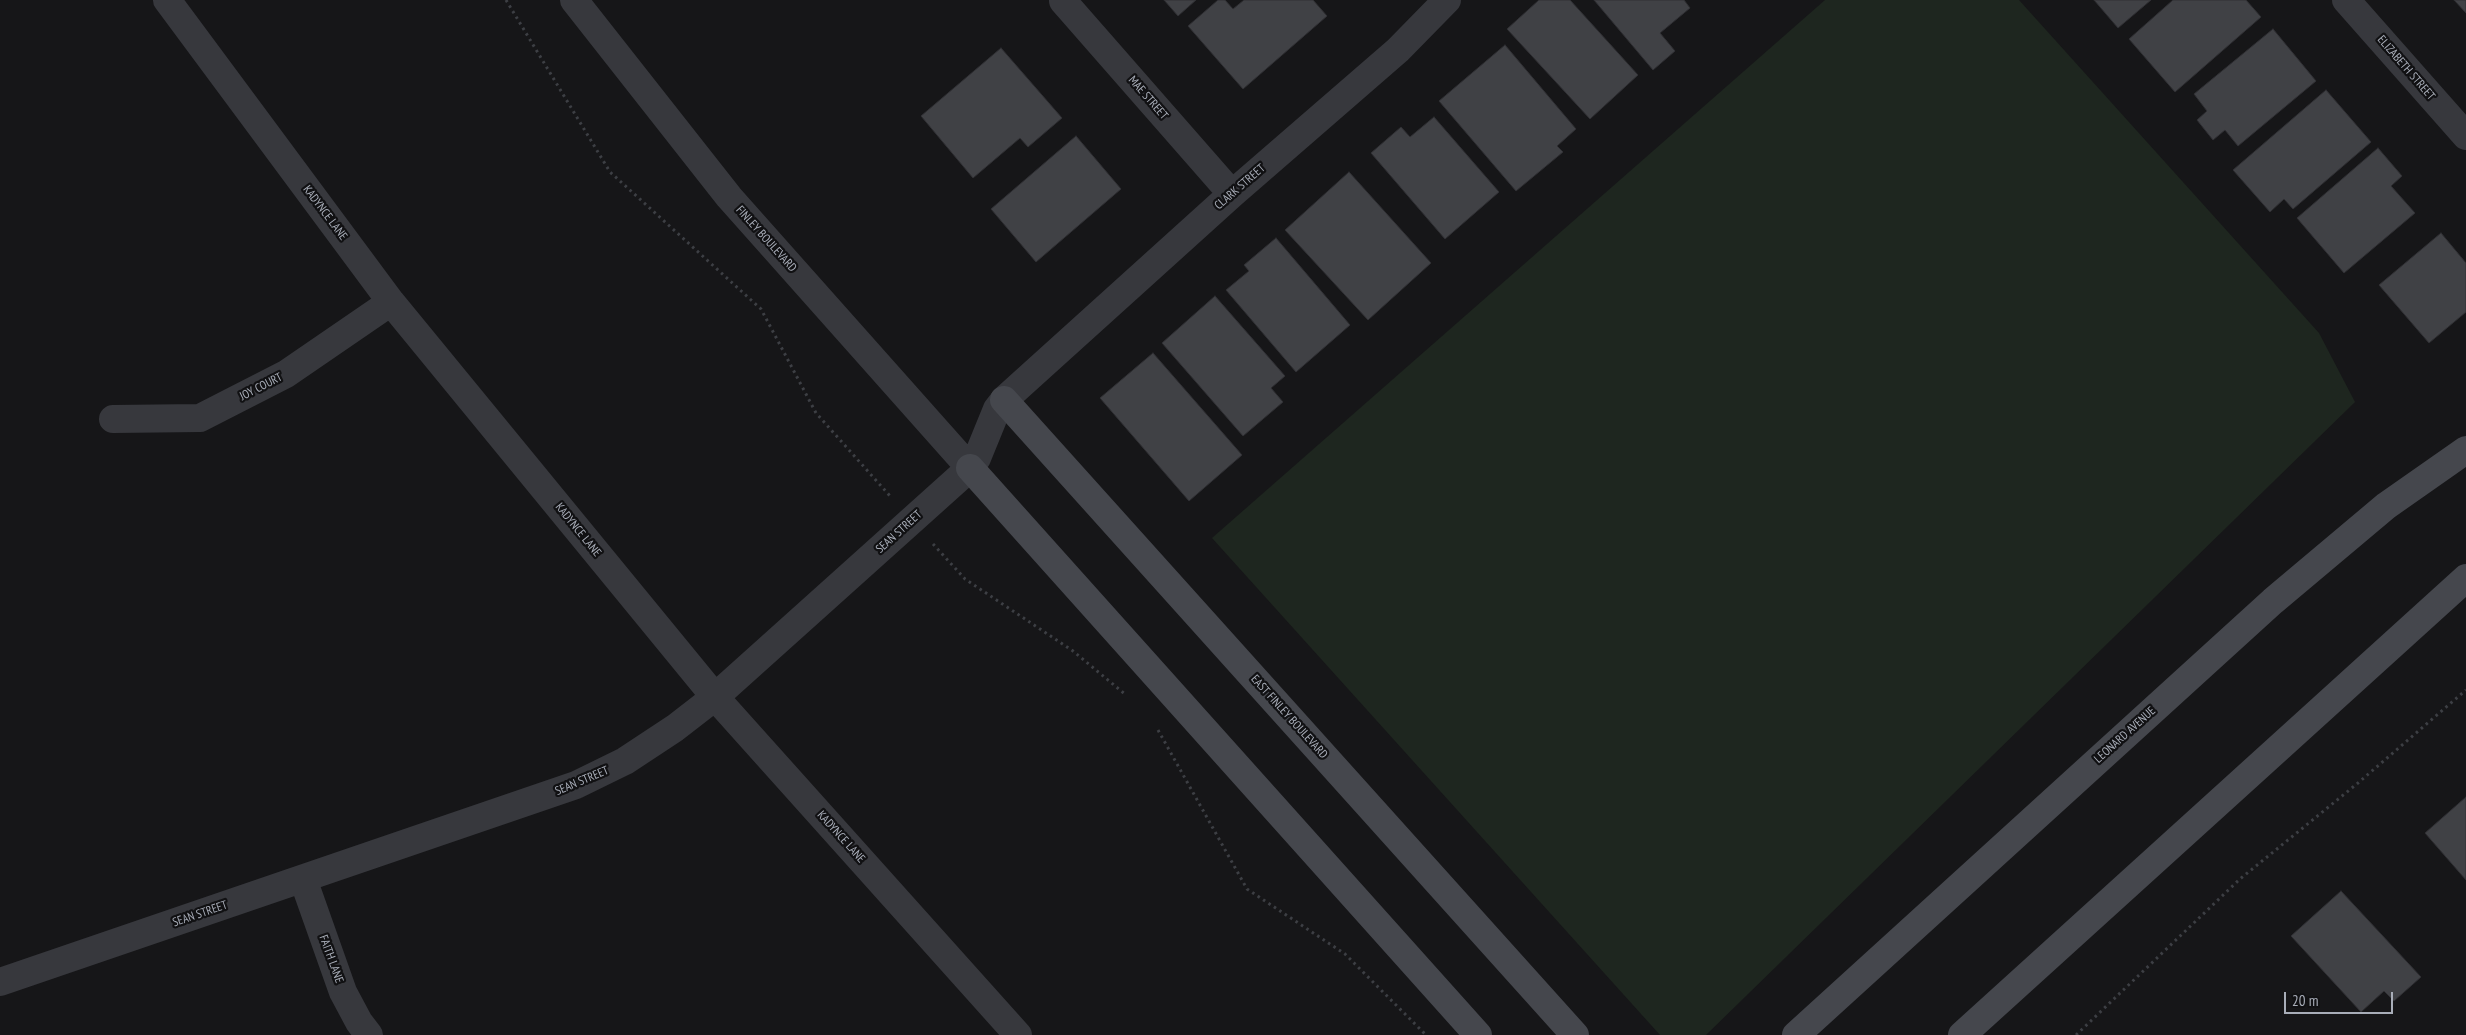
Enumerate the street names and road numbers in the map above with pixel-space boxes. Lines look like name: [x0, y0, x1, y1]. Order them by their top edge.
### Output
street label: ELIZABETH STREET: [2374, 33, 2438, 103]
street label: MAE STREET: [1125, 73, 1171, 123]
street label: CLARK STREET: [1212, 161, 1268, 213]
street label: KADYNCE LANE: [300, 183, 350, 243]
street label: FINLEY BOULEVARD: [733, 203, 799, 275]
street label: JOY COURT: [237, 370, 285, 404]
street label: KADYNCE LANE: [552, 500, 604, 560]
street label: SEAN STREET: [873, 508, 925, 556]
street label: EAST FINLEY BOULEVARD: [1248, 672, 1330, 762]
street label: LEONARD AVENUE: [2091, 704, 2159, 766]
street label: SEAN STREET: [553, 763, 611, 799]
street label: KADYNCE LANE: [814, 808, 868, 866]
street label: SEAN STREET: [171, 898, 229, 930]
street label: FAITH LANE: [316, 933, 346, 985]

